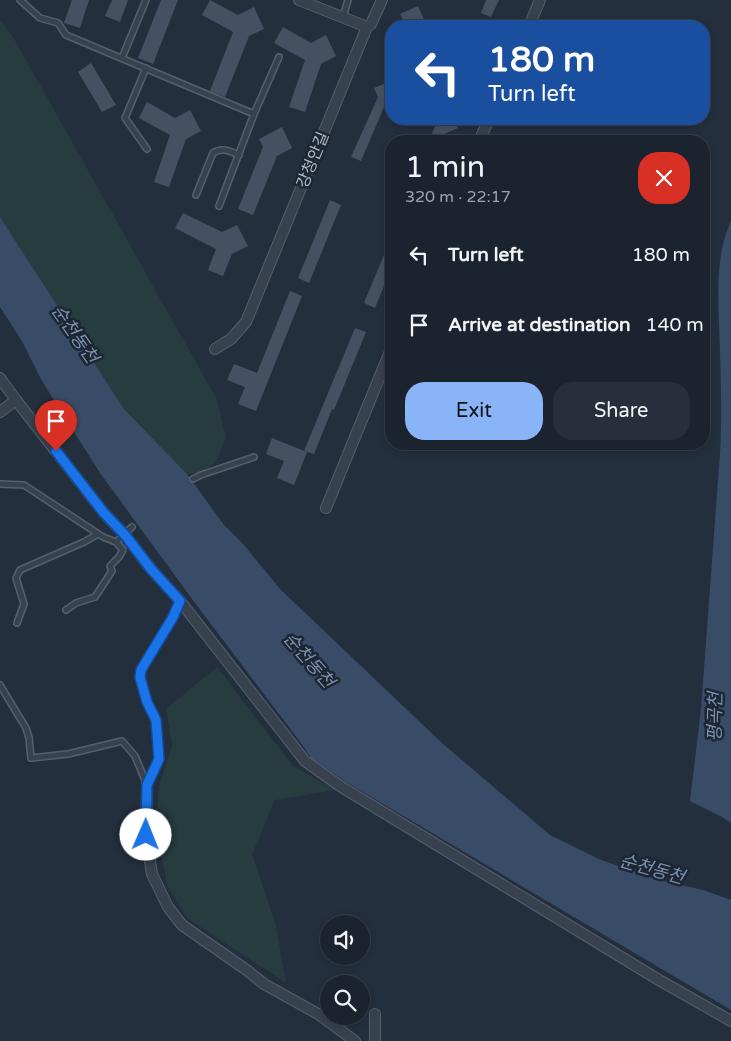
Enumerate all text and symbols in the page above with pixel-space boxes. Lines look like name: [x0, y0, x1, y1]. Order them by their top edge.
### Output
text: 180 m: [488, 39, 595, 81]
icon: left: [405, 40, 470, 105]
text: Turn left: [488, 81, 576, 107]
street label: 강청안길: [293, 129, 333, 191]
text: 1 min: [405, 149, 485, 186]
button: close: [638, 152, 690, 204]
text: 320 m · 22:17: [405, 187, 511, 207]
icon: left: [405, 241, 433, 269]
text: Turn left: [448, 244, 524, 266]
text: 180 m: [632, 244, 690, 266]
water label: 순천동천: [47, 301, 104, 369]
icon: arrive: [405, 311, 433, 339]
text: Arrive at destination: [448, 314, 631, 336]
text: 140 m: [646, 314, 704, 336]
button: Exit: [405, 382, 543, 440]
button: Share: [553, 382, 690, 440]
pin: [35, 400, 77, 451]
icon: arrive: [42, 407, 70, 435]
water label: 순천동천: [279, 628, 341, 694]
water label: 평곡천: [704, 690, 726, 742]
position arrow: [119, 808, 171, 860]
water label: 순천동천: [617, 849, 689, 889]
map controls: [320, 915, 370, 1025]
button: sound: [320, 915, 370, 965]
button: search: [320, 975, 370, 1025]

